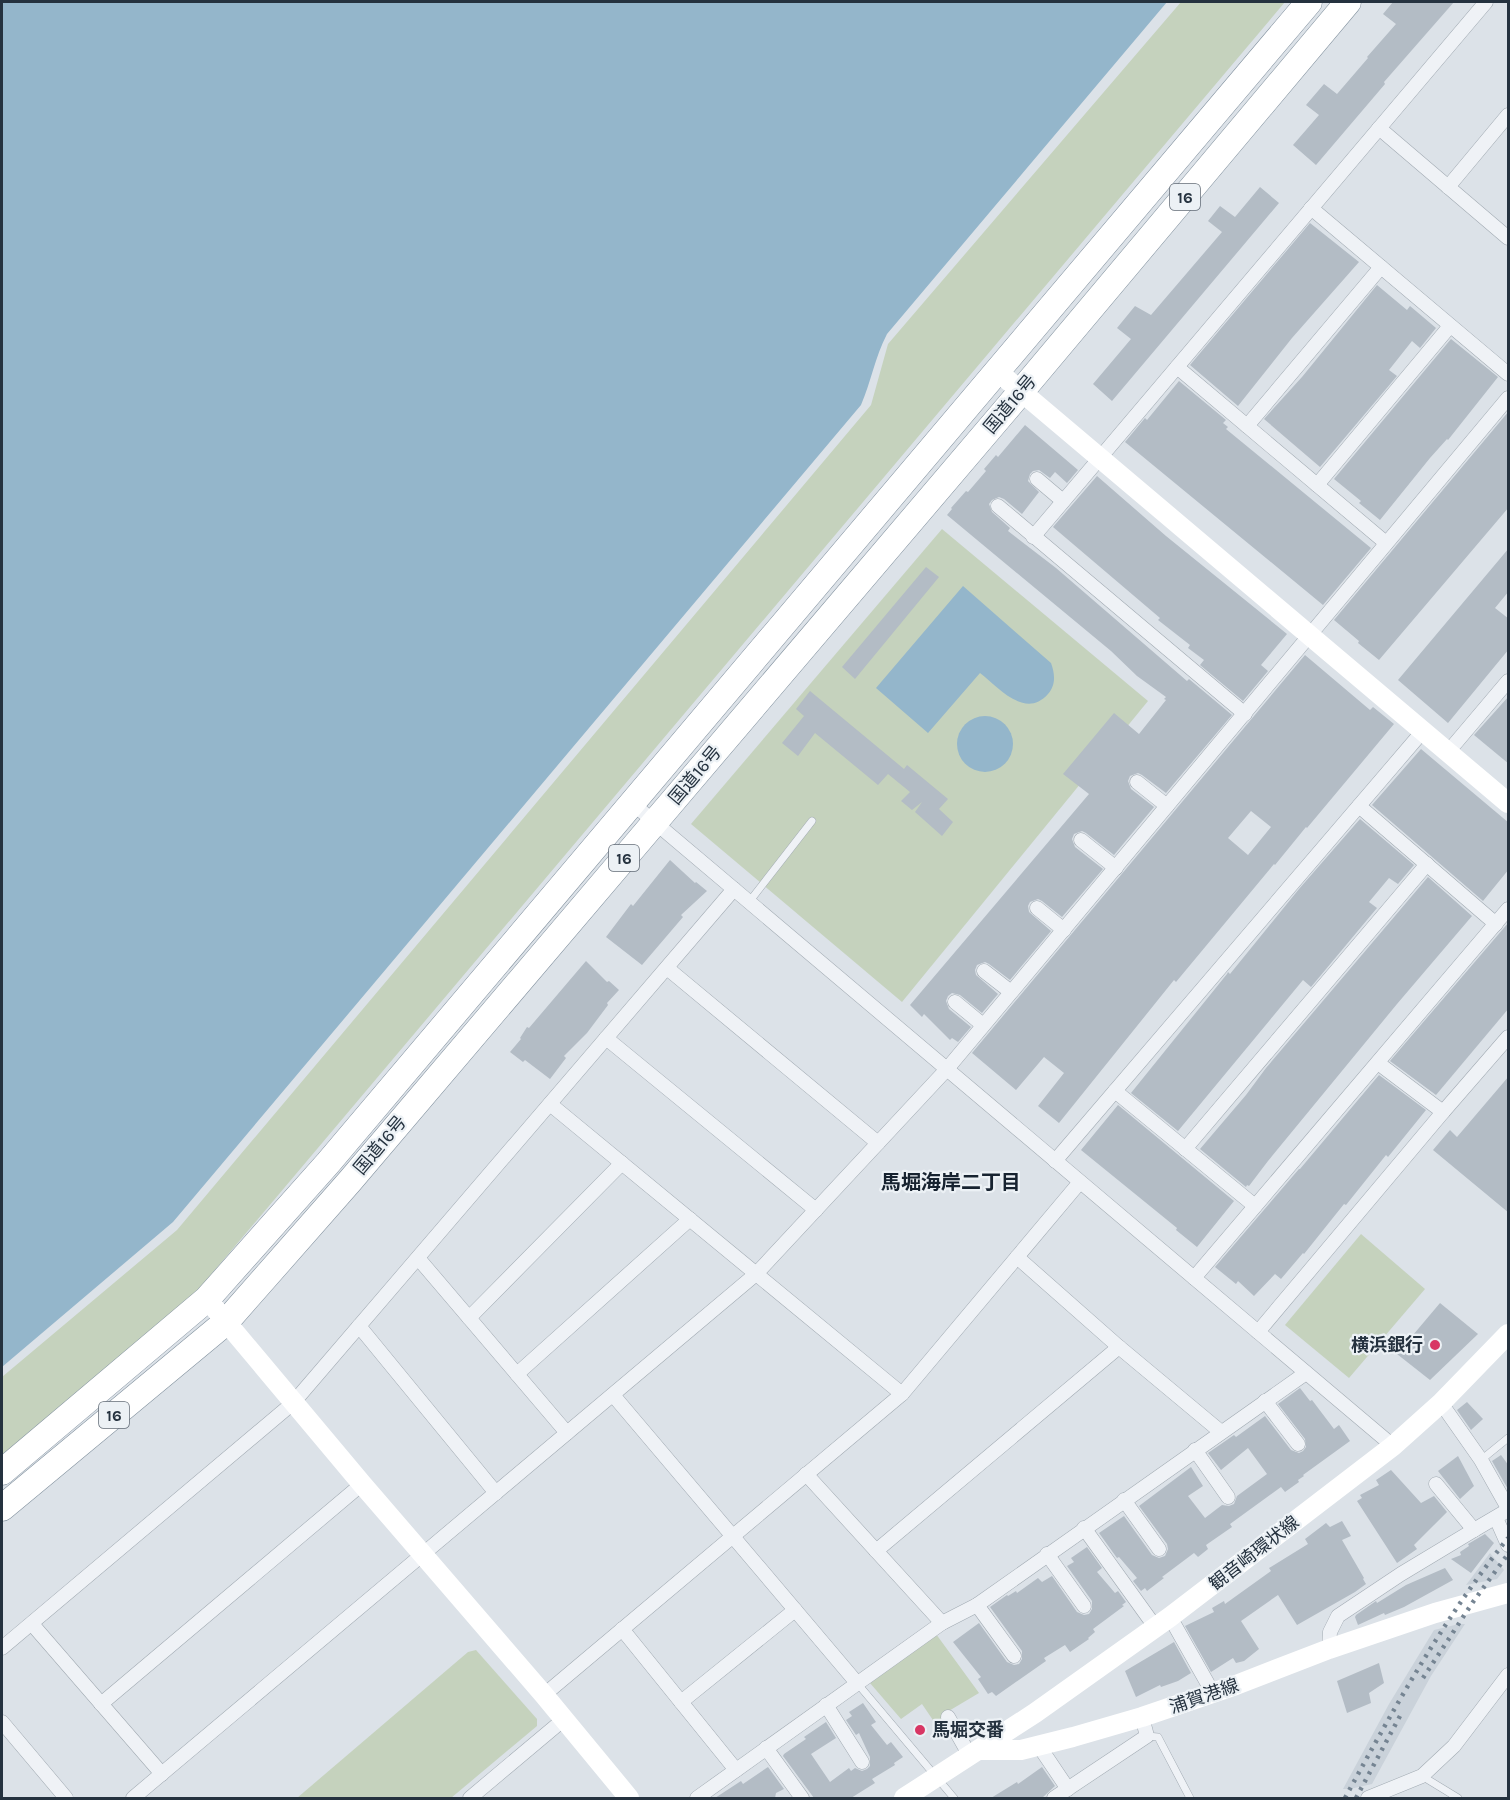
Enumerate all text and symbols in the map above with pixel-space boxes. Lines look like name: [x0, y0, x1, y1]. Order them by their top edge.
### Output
road number: 16: [1170, 184, 1200, 210]
street label: 国道16号: [979, 370, 1041, 438]
street label: 国道16号: [664, 741, 726, 809]
road number: 16: [609, 845, 639, 871]
street label: 国道16号: [349, 1111, 411, 1179]
district label: 馬堀海岸二丁目: [881, 1171, 1021, 1194]
place label: 横浜銀行: [1351, 1334, 1423, 1356]
marker: 横浜銀行: [1428, 1338, 1442, 1352]
road number: 16: [99, 1402, 129, 1428]
street label: 観音崎環状線: [1205, 1511, 1303, 1595]
street label: 浦賀港線: [1166, 1674, 1242, 1718]
place label: 馬堀交番: [932, 1719, 1004, 1741]
marker: 馬堀交番: [913, 1723, 927, 1737]

